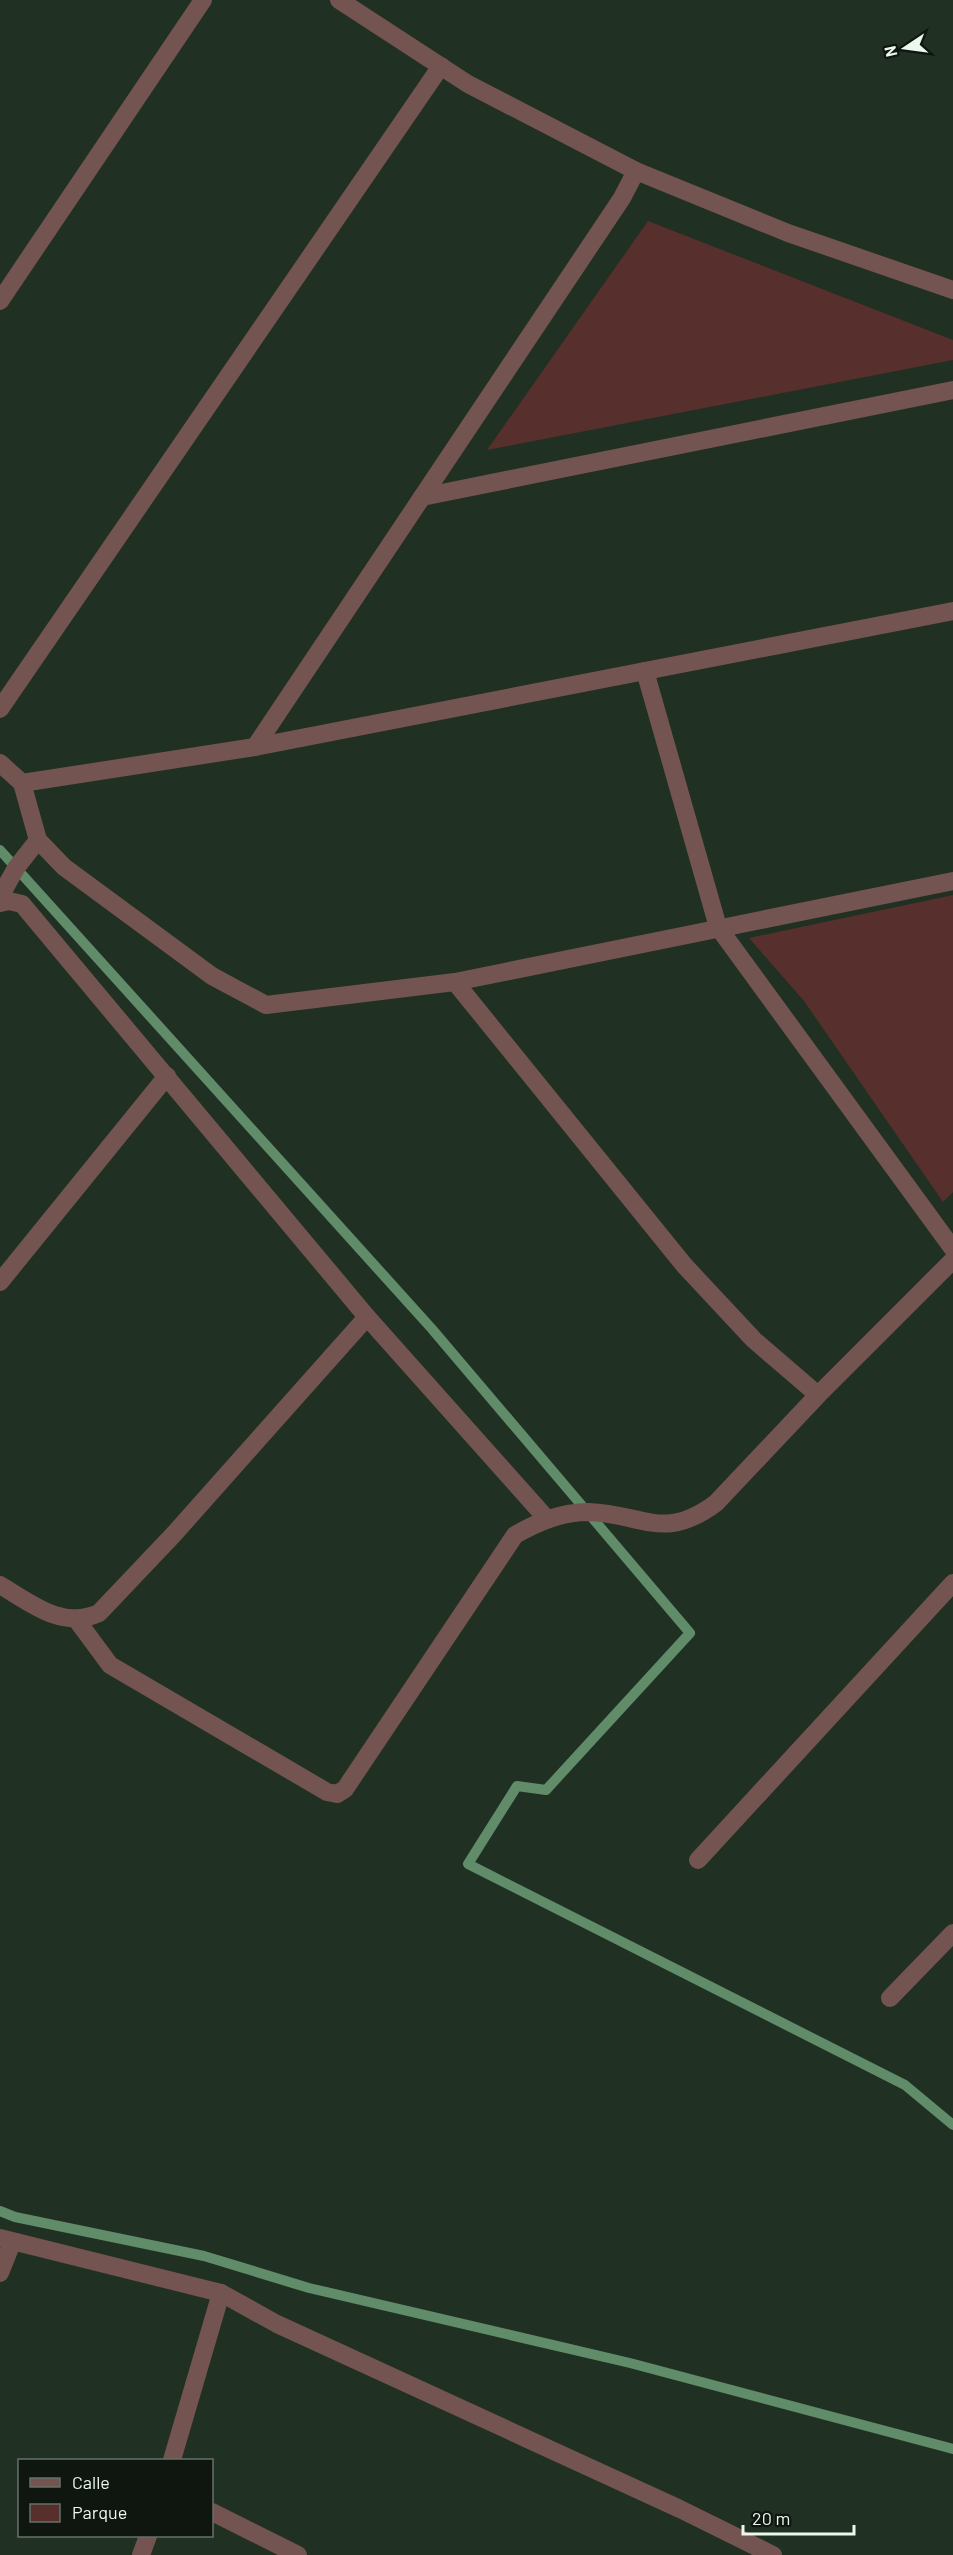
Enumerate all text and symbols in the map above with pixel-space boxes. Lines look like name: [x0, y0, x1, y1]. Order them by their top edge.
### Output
north arrow: [875, 18, 935, 78]
text: N: [879, 44, 900, 59]
legend: [18, 2459, 213, 2537]
text: Calle: [72, 2471, 110, 2493]
scale bar: [743, 2498, 854, 2536]
text: Parque: [72, 2501, 127, 2523]
text: 20 m: [752, 2507, 790, 2529]

